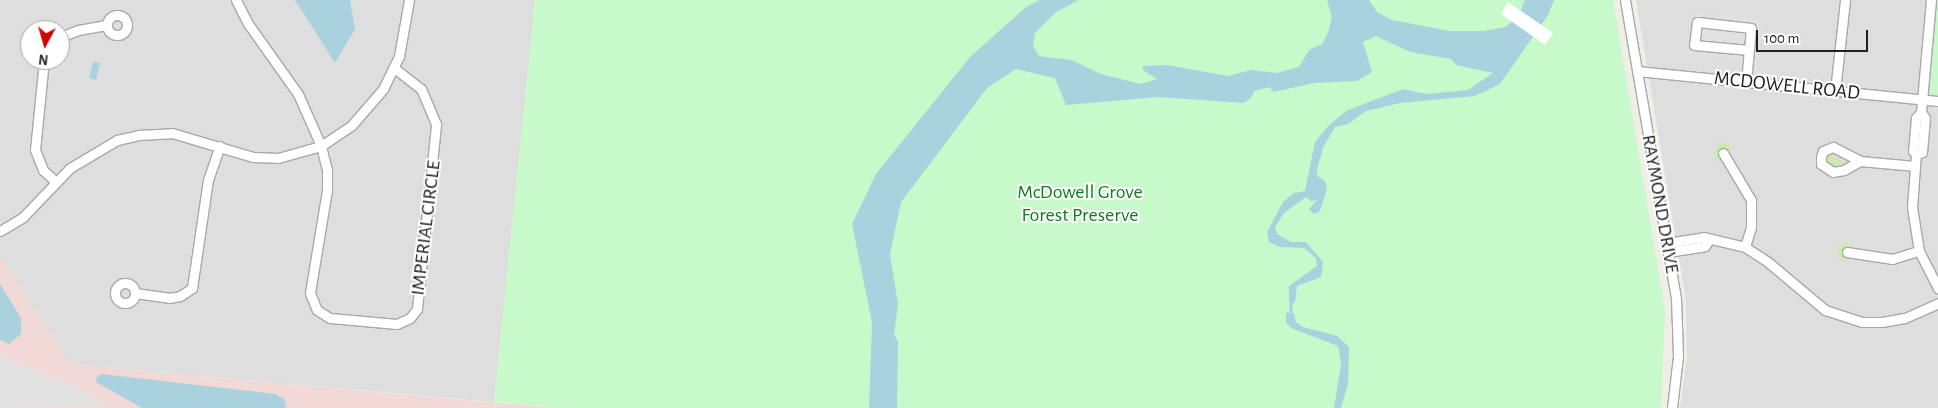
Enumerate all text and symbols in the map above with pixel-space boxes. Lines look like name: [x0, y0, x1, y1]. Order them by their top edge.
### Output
north arrow: [20, 20, 70, 70]
scale bar: [1758, 20, 1870, 52]
text: 100 m: [1764, 31, 1799, 46]
text: N: [38, 51, 49, 66]
street label: MCDOWELL ROAD: [1713, 66, 1861, 106]
street label: RAYMOND DRIVE: [1636, 133, 1684, 275]
street label: IMPERIAL CIRCLE: [406, 159, 446, 297]
park label: McDowell Grove Forest Preserve: [1017, 180, 1143, 227]

